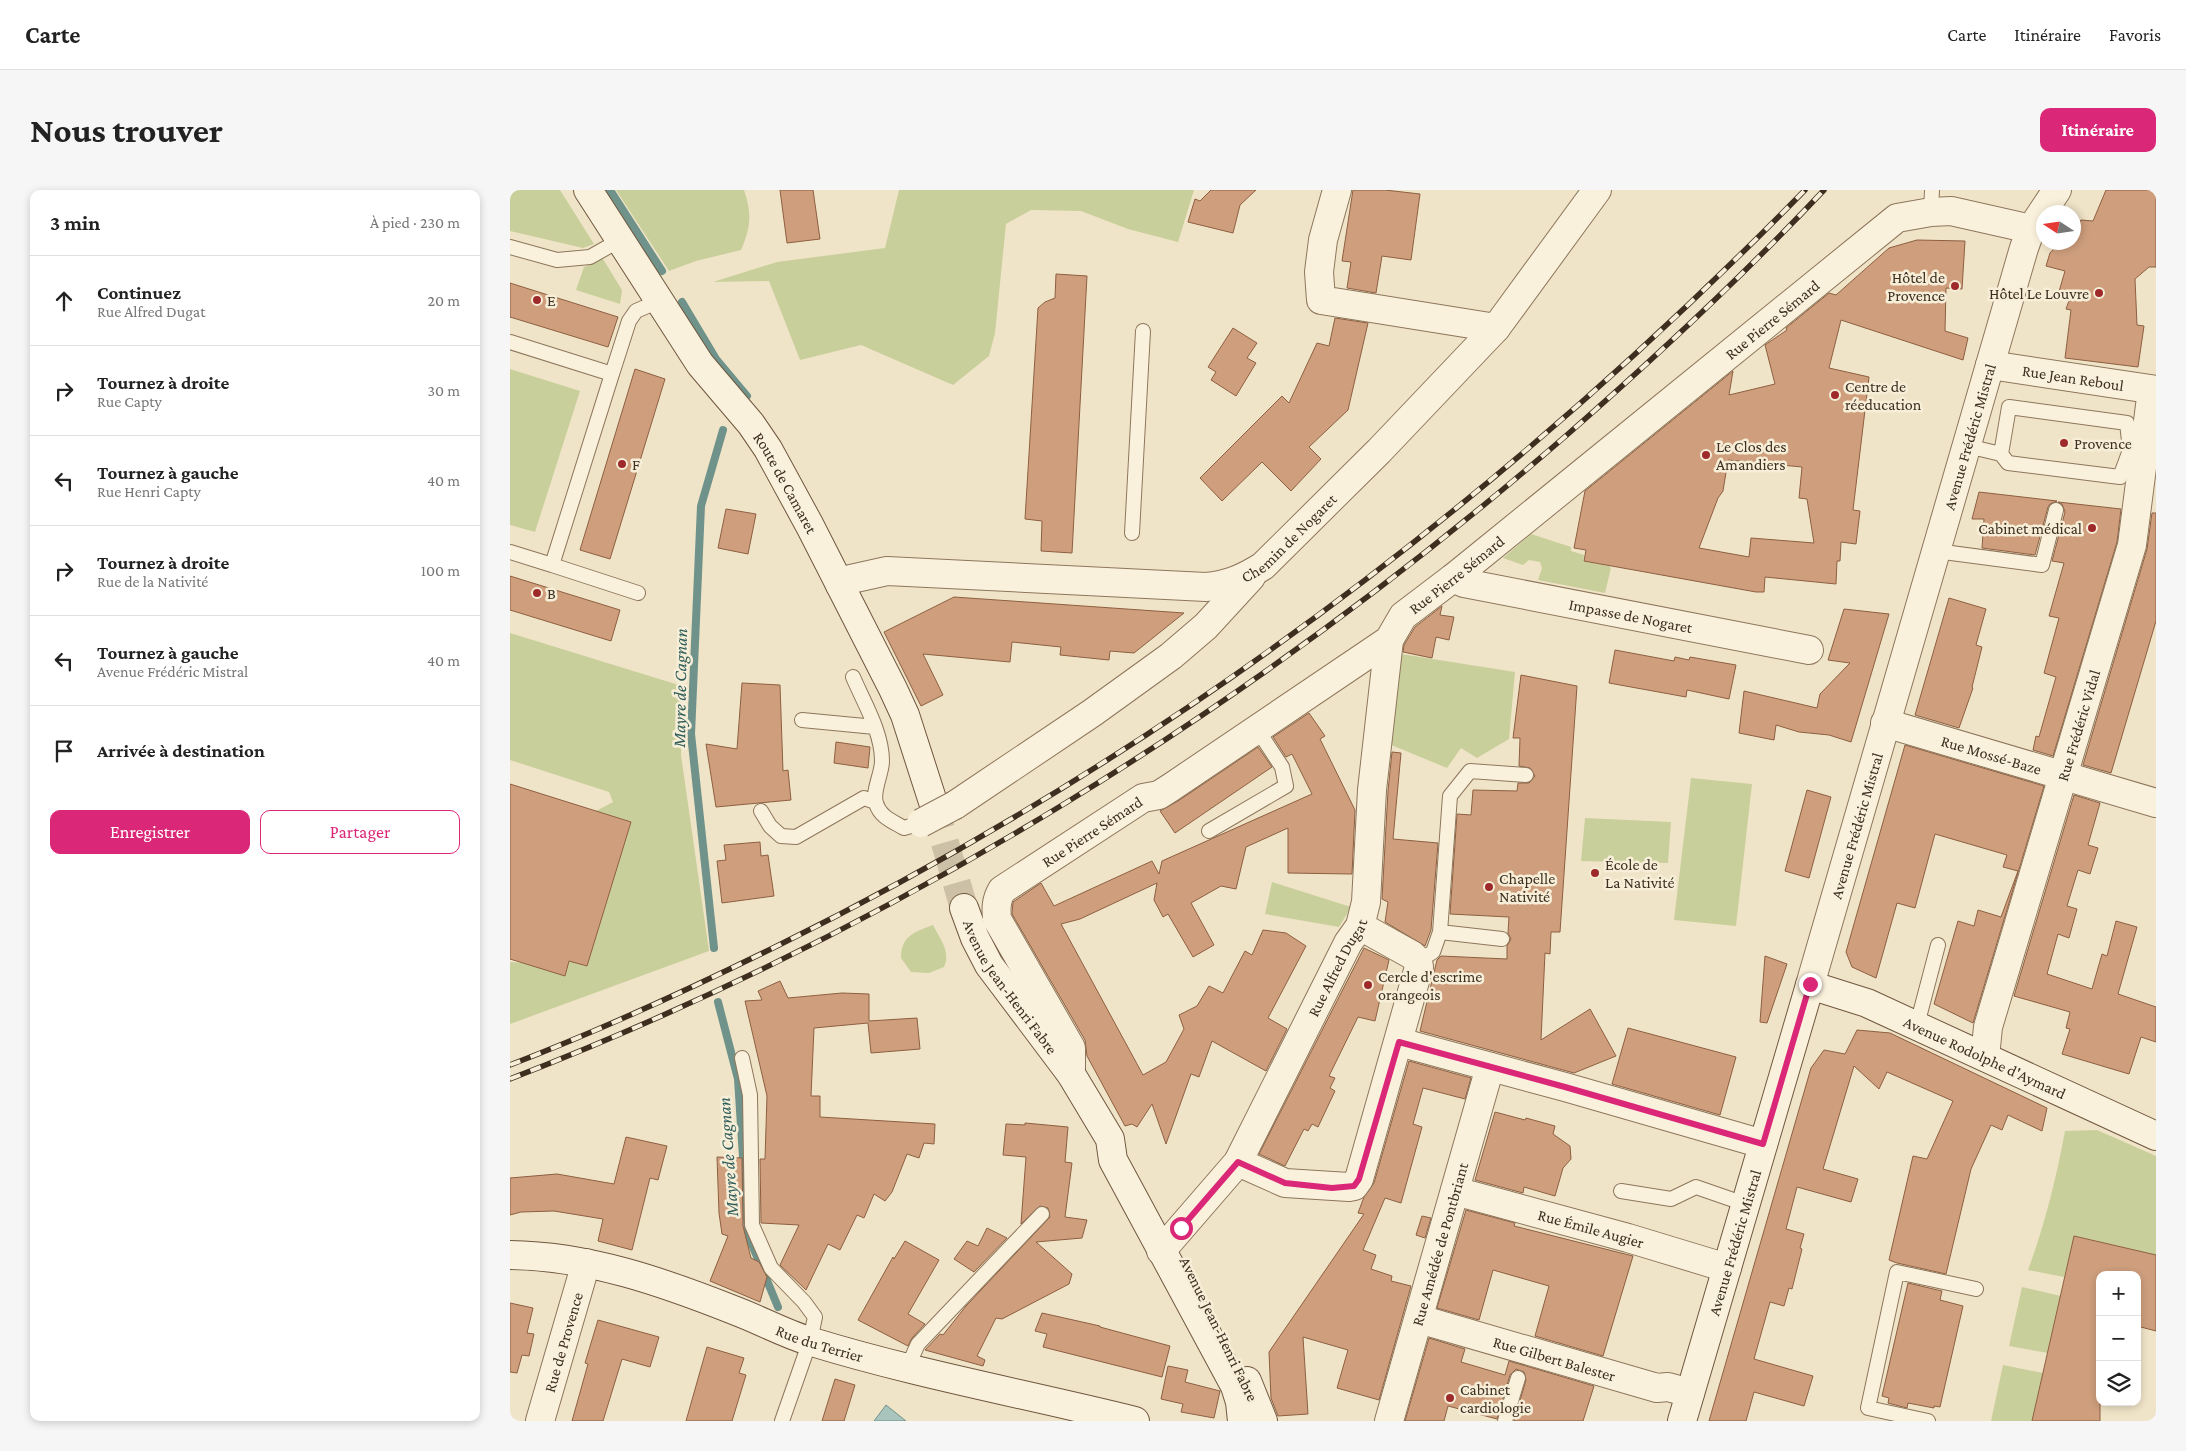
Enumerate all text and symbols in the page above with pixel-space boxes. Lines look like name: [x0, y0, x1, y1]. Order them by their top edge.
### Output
text: Carte: [25, 21, 80, 48]
text: Carte: [1947, 25, 1986, 45]
text: Itinéraire: [2014, 25, 2081, 45]
text: Favoris: [2109, 25, 2161, 45]
button: Itinéraire: [2040, 108, 2156, 152]
text: Nous trouver: [30, 111, 223, 150]
north arrow: [2036, 205, 2081, 250]
text: 3 min: [50, 211, 100, 235]
text: À pied · 230 m: [370, 214, 460, 231]
place label: Hôtel de Provence: [1887, 269, 1945, 304]
street label: Rue Pierre Sémard: [1722, 276, 1823, 362]
marker: Hôtel de Provence: [1949, 280, 1961, 292]
text: Continuez: [97, 282, 181, 303]
place label: Hôtel Le Louvre: [1989, 285, 2089, 302]
icon: ahead: [50, 287, 78, 315]
marker: Hôtel Le Louvre: [2093, 287, 2105, 299]
text: 20 m: [427, 292, 460, 309]
place label: E: [547, 292, 556, 309]
marker: E: [531, 294, 543, 306]
text: Rue Alfred Dugat: [97, 303, 206, 320]
street label: Rue Jean Reboul: [2021, 361, 2125, 394]
street label: Avenue Frédéric Mistral: [1940, 362, 1998, 512]
text: Tournez à droite: [97, 372, 229, 393]
icon: right: [50, 377, 78, 405]
place label: Centre de réeducation: [1845, 378, 1922, 413]
text: 30 m: [428, 382, 460, 399]
marker: Centre de réeducation: [1829, 389, 1841, 401]
text: Rue Capty: [97, 393, 162, 410]
street label: Route de Camaret: [750, 429, 821, 537]
place label: Provence: [2074, 435, 2132, 452]
marker: Provence: [2058, 437, 2070, 449]
place label: Le Clos des Amandiers: [1716, 438, 1787, 473]
marker: Le Clos des Amandiers: [1700, 449, 1712, 461]
place label: F: [632, 456, 640, 473]
marker: F: [616, 458, 628, 470]
text: Tournez à gauche: [97, 462, 239, 483]
icon: left: [50, 467, 78, 495]
text: 40 m: [427, 472, 460, 489]
text: Rue Henri Capty: [97, 483, 201, 500]
street label: Chemin de Nogaret: [1238, 489, 1340, 585]
place label: Cabinet médical: [1978, 520, 2082, 537]
marker: Cabinet médical: [2086, 522, 2098, 534]
street label: Rue Pierre Sémard: [1405, 532, 1508, 617]
text: Tournez à droite: [97, 552, 229, 573]
icon: right: [50, 557, 78, 585]
text: 100 m: [421, 562, 460, 579]
text: Rue de la Nativité: [97, 573, 208, 590]
place label: B: [547, 585, 556, 602]
marker: B: [531, 587, 543, 599]
street label: Impasse de Nogaret: [1568, 595, 1695, 636]
water label: Mayre de Cagnan: [669, 628, 691, 749]
text: Tournez à gauche: [97, 642, 239, 663]
icon: left: [50, 647, 78, 675]
text: 40 m: [427, 652, 460, 669]
text: Avenue Frédéric Mistral: [97, 663, 248, 680]
street label: Rue Frédéric Vidal: [2053, 668, 2103, 783]
street label: Rue Mossé-Baze: [1939, 732, 2044, 777]
icon: arrive: [50, 737, 78, 765]
text: Arrivée à destination: [97, 740, 265, 761]
street label: Avenue Frédéric Mistral: [1827, 751, 1886, 901]
street label: Rue Pierre Sémard: [1039, 792, 1146, 870]
button: Enregistrer: [50, 810, 250, 854]
button: Partager: [260, 810, 460, 854]
place label: École de La Nativité: [1605, 856, 1675, 891]
marker: École de La Nativité: [1589, 867, 1601, 879]
place label: Chapelle Nativité: [1499, 870, 1555, 905]
marker: Chapelle Nativité: [1483, 881, 1495, 893]
street label: Avenue Jean-Henri Fabre: [960, 917, 1061, 1057]
street label: Rue Alfred Dugat: [1304, 917, 1370, 1019]
place label: Cercle d'escrime orangeois: [1378, 968, 1482, 1004]
route end: [1799, 973, 1822, 996]
marker: Cercle d'escrime orangeois: [1362, 979, 1374, 991]
street label: Avenue Rodolphe d'Aymard: [1901, 1013, 2069, 1102]
water label: Mayre de Cagnan: [714, 1097, 742, 1218]
street label: Rue Amédée de Pontbriant: [1408, 1160, 1471, 1328]
street label: Avenue Frédéric Mistral: [1705, 1168, 1764, 1318]
street label: Rue Émile Augier: [1536, 1205, 1646, 1251]
route start: [1170, 1217, 1193, 1240]
street label: Avenue Jean-Henri Fabre: [1176, 1254, 1261, 1404]
map controls: [2096, 1271, 2141, 1406]
button: +: [2096, 1271, 2141, 1316]
street label: Rue de Provence: [540, 1290, 586, 1394]
button: −: [2096, 1316, 2141, 1361]
street label: Rue du Terrier: [774, 1321, 865, 1365]
street label: Rue Gilbert Balester: [1491, 1332, 1618, 1384]
button: layers: [2096, 1361, 2141, 1406]
place label: Cabinet cardiologie: [1460, 1381, 1531, 1417]
marker: Cabinet cardiologie: [1444, 1392, 1456, 1404]

